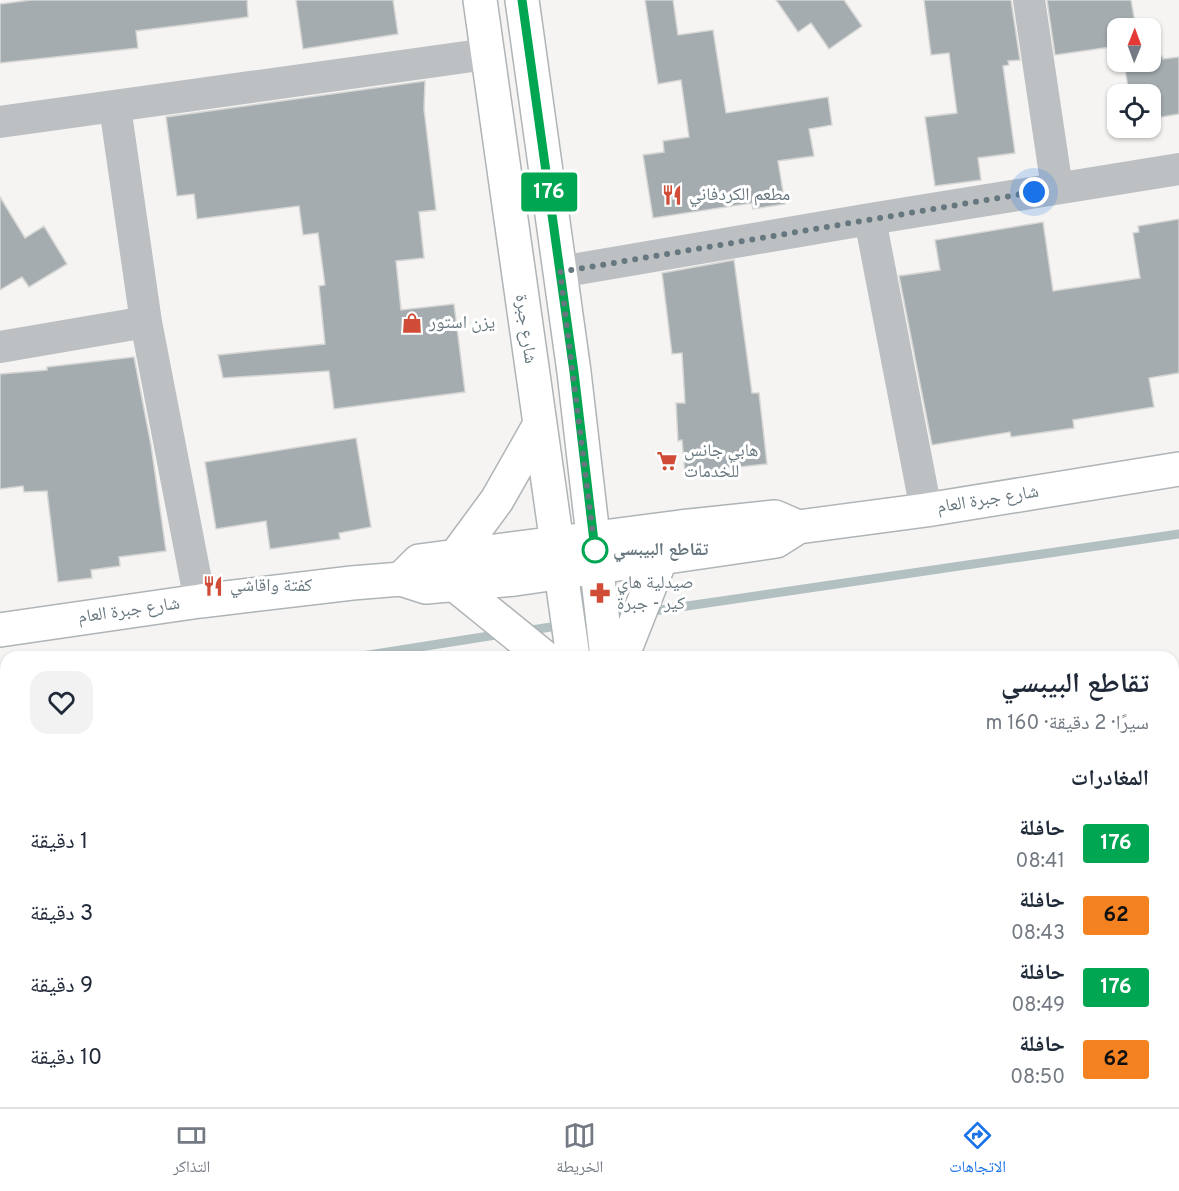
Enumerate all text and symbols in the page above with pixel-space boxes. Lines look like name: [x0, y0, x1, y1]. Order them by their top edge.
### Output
north arrow: [1107, 18, 1161, 72]
map controls: [1107, 18, 1161, 138]
button: locate: [1107, 84, 1161, 138]
line badge: 176: [514, 172, 584, 212]
your location: [1019, 177, 1049, 207]
text: 176: [533, 179, 565, 206]
restaurant icon: مطعم الكردفاني: [660, 183, 684, 207]
place label: مطعم الكردفاني: [689, 184, 790, 208]
street label: شارع جبرة: [509, 293, 541, 365]
shop icon: يزن استور: [400, 311, 424, 335]
place label: يزن استور: [428, 312, 495, 335]
place label: هابي جانس للخدمات: [684, 440, 759, 484]
supermarket icon: هابي جانس للخدمات: [655, 449, 679, 473]
street label: شارع جبرة العام: [935, 481, 1041, 519]
marker: تقاطع البيبسي: [582, 537, 608, 563]
place label: تقاطع البيبسي: [613, 539, 708, 563]
place label: صيدلية هاي كير - جبرة: [617, 572, 694, 616]
restaurant icon: كفتة واقاشي: [201, 574, 225, 598]
place label: كفتة واقاشي: [230, 575, 313, 599]
pharmacy icon: صيدلية هاي كير - جبرة: [588, 581, 612, 605]
street label: شارع جبرة العام: [76, 592, 182, 630]
text: تقاطع البيبسي: [1001, 667, 1149, 703]
button: heart: [30, 671, 93, 734]
text: سيرًا · 2 دقيقة · 160 m: [985, 711, 1149, 737]
text: المغادرات: [1071, 766, 1149, 793]
text: حافلة: [1019, 816, 1065, 843]
text: 1 دقيقة: [30, 829, 88, 856]
text: 176: [1100, 830, 1132, 857]
text: 08:41: [1016, 849, 1065, 875]
text: حافلة: [1019, 888, 1065, 915]
text: 3 دقيقة: [30, 901, 93, 928]
text: 62: [1103, 902, 1129, 929]
text: 08:43: [1011, 921, 1065, 947]
text: حافلة: [1019, 960, 1065, 987]
text: 9 دقيقة: [30, 973, 93, 1000]
text: 176: [1100, 974, 1132, 1001]
text: 08:49: [1011, 993, 1065, 1019]
text: حافلة: [1019, 1032, 1065, 1059]
text: 10 دقيقة: [30, 1045, 102, 1072]
text: 62: [1103, 1046, 1129, 1073]
text: 08:50: [1010, 1065, 1065, 1091]
tab: التذاكر: [173, 1119, 210, 1182]
tab: الخريطة: [556, 1119, 603, 1182]
tab: الاتجاهات: [949, 1119, 1006, 1182]

